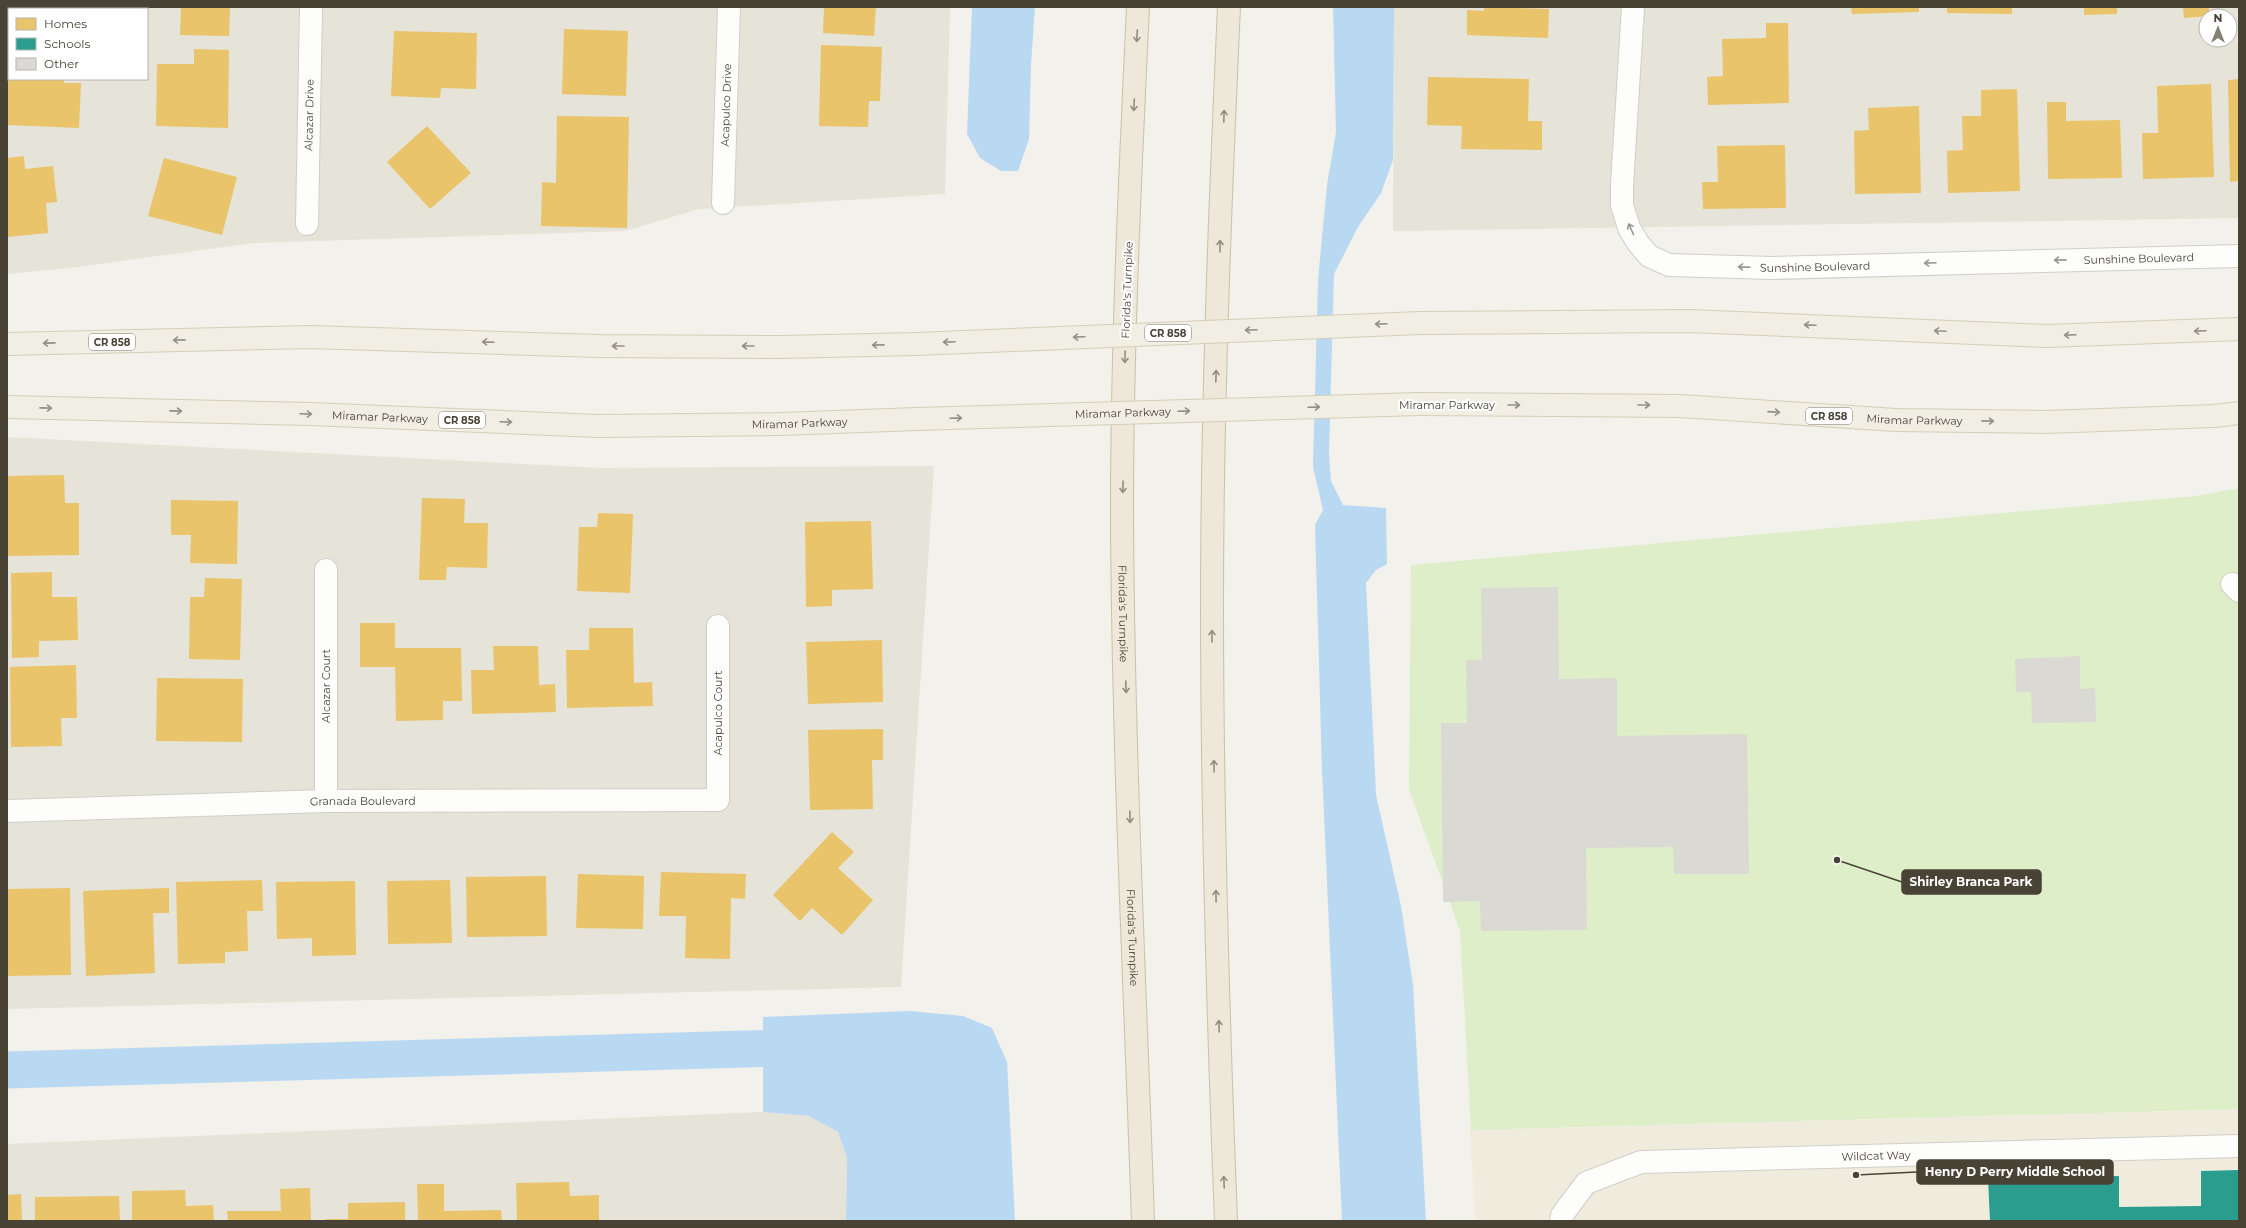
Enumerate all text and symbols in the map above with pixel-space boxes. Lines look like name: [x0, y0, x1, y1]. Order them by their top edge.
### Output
legend: [8, 8, 148, 80]
north arrow: [2198, 8, 2238, 48]
text: N: [2214, 11, 2222, 25]
text: Homes: [44, 16, 87, 31]
one-way arrow: [1133, 29, 1141, 42]
text: Schools: [44, 36, 90, 51]
text: Other: [44, 56, 79, 71]
street label: Acapulco Drive: [718, 63, 734, 147]
street label: Alcazar Drive: [301, 79, 317, 151]
one-way arrow: [1130, 98, 1137, 111]
one-way arrow: [1220, 110, 1228, 123]
one-way arrow: [1626, 223, 1634, 235]
one-way arrow: [1216, 240, 1224, 253]
street label: Florida's Turnpike: [1118, 241, 1136, 339]
street label: Sunshine Boulevard: [2084, 250, 2194, 267]
one-way arrow: [2054, 256, 2067, 264]
street label: Sunshine Boulevard: [1760, 258, 1871, 275]
one-way arrow: [1924, 260, 1937, 267]
one-way arrow: [1738, 264, 1751, 271]
one-way arrow: [1375, 321, 1388, 328]
one-way arrow: [1804, 322, 1817, 329]
road number: CR 858: [1145, 325, 1191, 341]
one-way arrow: [1245, 326, 1258, 334]
one-way arrow: [1934, 327, 1947, 334]
one-way arrow: [2194, 327, 2207, 335]
one-way arrow: [2064, 331, 2077, 339]
one-way arrow: [1073, 333, 1086, 341]
road number: CR 858: [89, 334, 135, 350]
one-way arrow: [173, 336, 186, 344]
one-way arrow: [43, 339, 56, 347]
one-way arrow: [482, 339, 495, 346]
one-way arrow: [943, 339, 956, 346]
one-way arrow: [872, 341, 885, 348]
one-way arrow: [612, 342, 625, 350]
one-way arrow: [742, 343, 755, 350]
one-way arrow: [1121, 350, 1129, 363]
one-way arrow: [1212, 370, 1220, 383]
street label: Miramar Parkway: [1399, 398, 1495, 412]
one-way arrow: [1507, 401, 1520, 409]
one-way arrow: [1637, 401, 1650, 409]
one-way arrow: [39, 404, 52, 412]
street label: Miramar Parkway: [1075, 404, 1171, 421]
one-way arrow: [1307, 404, 1320, 411]
one-way arrow: [169, 407, 182, 415]
one-way arrow: [1177, 407, 1190, 415]
street label: Miramar Parkway: [332, 408, 428, 426]
one-way arrow: [1767, 408, 1780, 415]
road number: CR 858: [1806, 408, 1852, 424]
one-way arrow: [299, 410, 312, 418]
street label: Miramar Parkway: [1866, 411, 1963, 428]
road number: CR 858: [439, 412, 485, 428]
one-way arrow: [949, 414, 962, 422]
street label: Miramar Parkway: [752, 415, 848, 431]
one-way arrow: [1981, 417, 1994, 425]
one-way arrow: [499, 418, 512, 426]
one-way arrow: [1119, 480, 1127, 493]
street label: Florida's Turnpike: [1115, 565, 1131, 663]
one-way arrow: [1208, 630, 1216, 643]
street label: Alcazar Court: [319, 649, 333, 723]
street label: Acapulco Court: [711, 670, 725, 756]
one-way arrow: [1122, 680, 1129, 693]
one-way arrow: [1210, 760, 1218, 773]
street label: Granada Boulevard: [310, 794, 416, 809]
one-way arrow: [1126, 810, 1133, 823]
callout: Shirley Branca Park: [1902, 870, 2041, 894]
text: Shirley Branca Park: [1910, 874, 2033, 889]
street label: Florida's Turnpike: [1124, 889, 1141, 987]
one-way arrow: [1212, 890, 1219, 903]
one-way arrow: [1216, 1020, 1223, 1033]
street label: Wildcat Way: [1841, 1148, 1911, 1164]
callout: Henry D Perry Middle School: [1917, 1160, 2113, 1184]
text: Henry D Perry Middle School: [1925, 1164, 2105, 1179]
one-way arrow: [1221, 1176, 1228, 1189]

